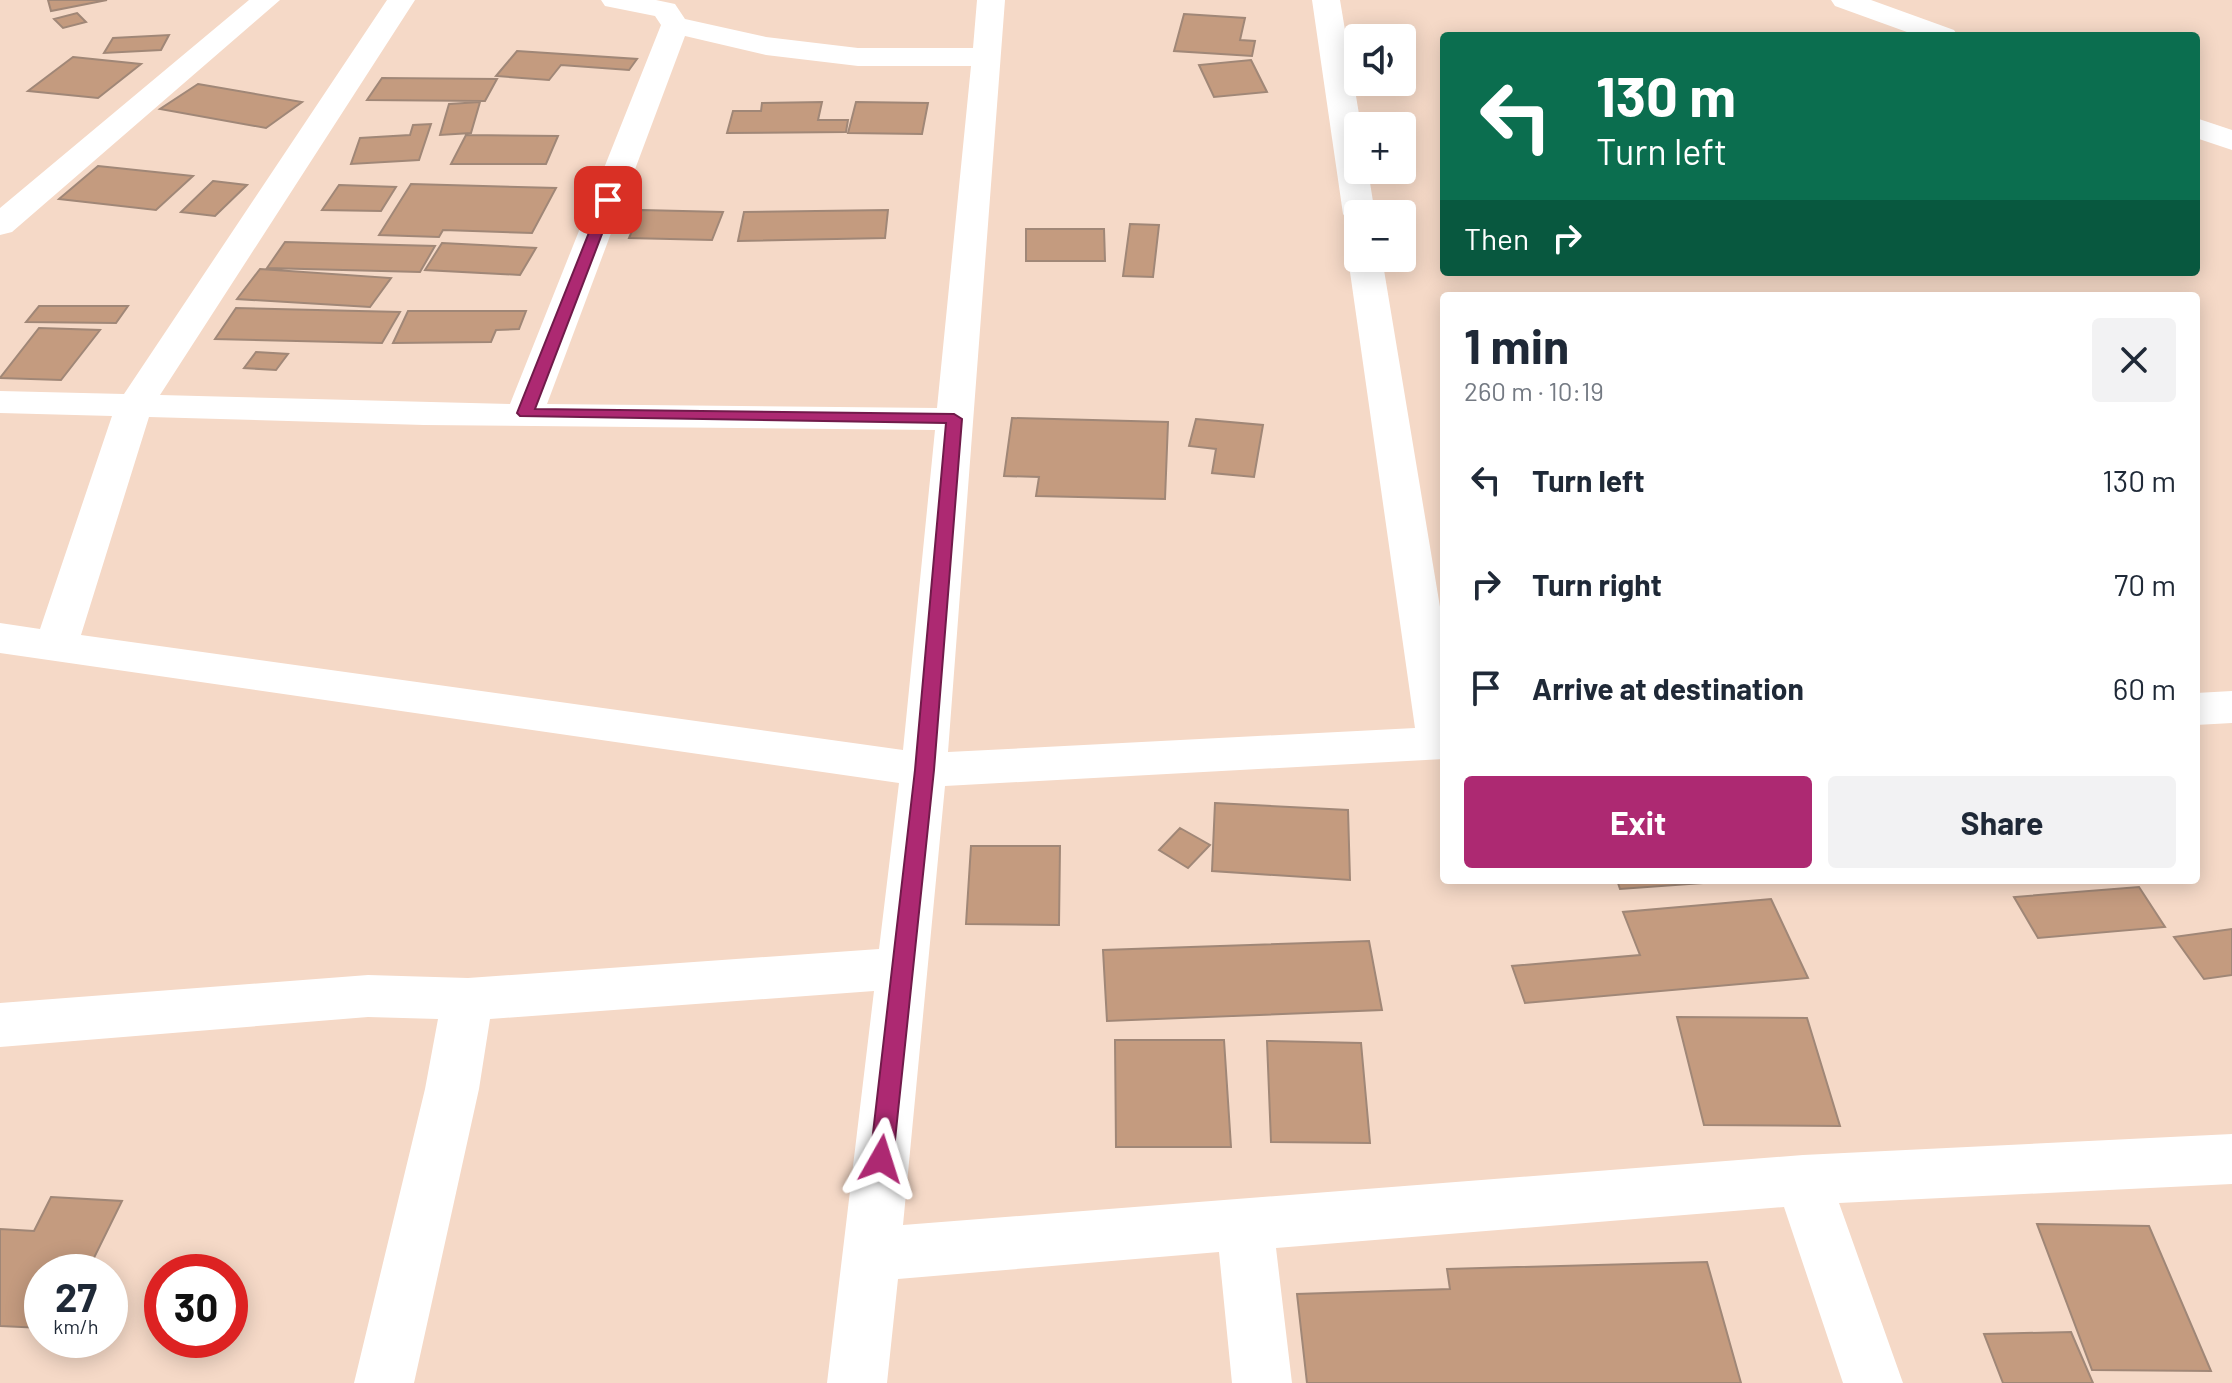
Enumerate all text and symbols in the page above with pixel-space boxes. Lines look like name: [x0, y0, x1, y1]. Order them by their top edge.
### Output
map controls: [1344, 24, 1416, 272]
button: sound: [1344, 24, 1416, 96]
text: 130 m: [1596, 61, 1736, 128]
icon: left: [1464, 64, 1568, 168]
button: +: [1344, 112, 1416, 184]
text: Turn left: [1596, 129, 1727, 172]
pin: [574, 166, 642, 234]
icon: arrive: [586, 178, 630, 222]
button: −: [1344, 200, 1416, 272]
icon: right: [1545, 216, 1589, 260]
text: Then: [1464, 220, 1529, 256]
text: 1 min: [1464, 316, 1569, 374]
button: close: [2092, 318, 2176, 402]
text: 260 m · 10:19: [1464, 375, 1604, 406]
icon: left: [1464, 458, 1508, 502]
text: Turn left: [1532, 462, 1645, 498]
text: 130 m: [2102, 462, 2176, 498]
icon: right: [1464, 562, 1508, 606]
text: Turn right: [1532, 566, 1662, 602]
text: 70 m: [2114, 566, 2176, 602]
icon: arrive: [1464, 666, 1508, 710]
text: Arrive at destination: [1532, 670, 1804, 706]
text: 60 m: [2113, 670, 2176, 706]
button: Exit: [1464, 776, 1812, 868]
button: Share: [1828, 776, 2176, 868]
position arrow: [839, 1117, 923, 1201]
speed limit sign: 30: [144, 1254, 248, 1358]
text: 27: [55, 1272, 97, 1320]
text: km/h: [53, 1314, 99, 1338]

